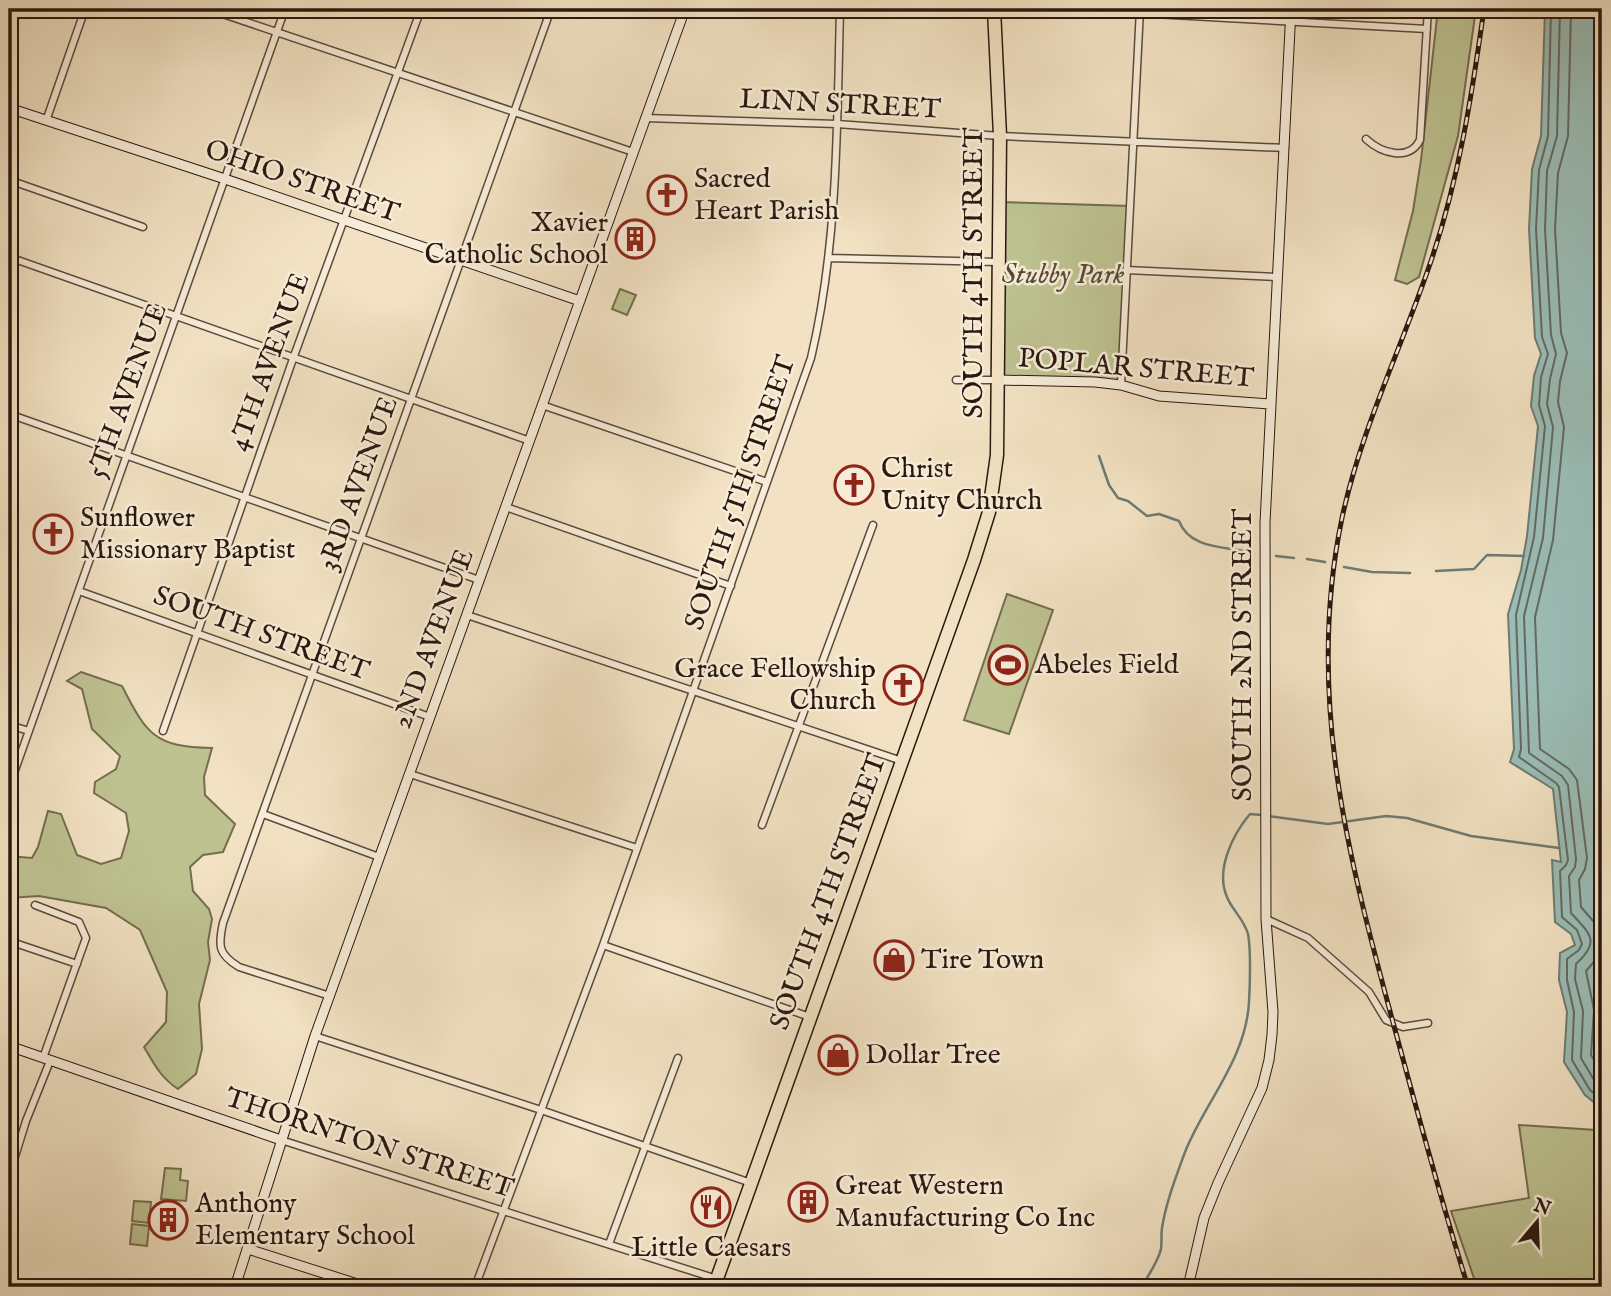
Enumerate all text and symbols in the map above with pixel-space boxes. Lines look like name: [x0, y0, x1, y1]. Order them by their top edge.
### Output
street label: LINN STREET: [738, 82, 942, 128]
street label: SOUTH 4TH STREET: [957, 127, 992, 419]
street label: OHIO STREET: [200, 132, 404, 232]
place label: Sacred Heart Parish: [694, 162, 839, 229]
church icon: Sacred Heart Parish: [646, 174, 688, 216]
place label: Xavier Catholic School: [424, 206, 608, 273]
building icon: Xavier Catholic School: [614, 218, 656, 260]
park label: Stubby Park: [1002, 258, 1124, 293]
street label: 4TH AVENUE: [222, 268, 318, 456]
street label: 5TH AVENUE: [80, 299, 176, 483]
street label: POPLAR STREET: [1017, 341, 1256, 397]
street label: SOUTH 5TH STREET: [678, 351, 805, 635]
street label: 3RD AVENUE: [311, 392, 407, 576]
place label: Christ Unity Church: [881, 452, 1042, 519]
church icon: Christ Unity Church: [833, 464, 875, 506]
place label: Sunflower Missionary Baptist: [80, 501, 296, 568]
street label: SOUTH 2ND STREET: [1226, 508, 1261, 801]
church icon: Sunflower Missionary Baptist: [32, 513, 74, 555]
street label: 2ND AVENUE: [385, 544, 483, 734]
street label: SOUTH STREET: [148, 579, 374, 689]
sports icon: Abeles Field: [987, 644, 1029, 686]
place label: Abeles Field: [1034, 648, 1179, 683]
place label: Grace Fellowship Church: [674, 652, 876, 719]
church icon: Grace Fellowship Church: [882, 664, 924, 706]
street label: SOUTH 4TH STREET: [763, 749, 895, 1035]
shop icon: Tire Town: [873, 939, 915, 981]
place label: Tire Town: [921, 943, 1044, 978]
shop icon: Dollar Tree: [817, 1034, 859, 1076]
place label: Dollar Tree: [865, 1038, 1001, 1073]
street label: THORNTON STREET: [220, 1081, 518, 1207]
place label: Great Western Manufacturing Co Inc: [835, 1169, 1095, 1236]
building icon: Great Western Manufacturing Co Inc: [787, 1181, 829, 1223]
restaurant icon: Little Caesars: [690, 1186, 732, 1228]
place label: Anthony Elementary School: [194, 1187, 415, 1254]
north arrow: [1502, 1188, 1572, 1258]
text: N: [1529, 1193, 1554, 1222]
building icon: Anthony Elementary School: [147, 1199, 189, 1241]
place label: Little Caesars: [631, 1231, 791, 1266]

